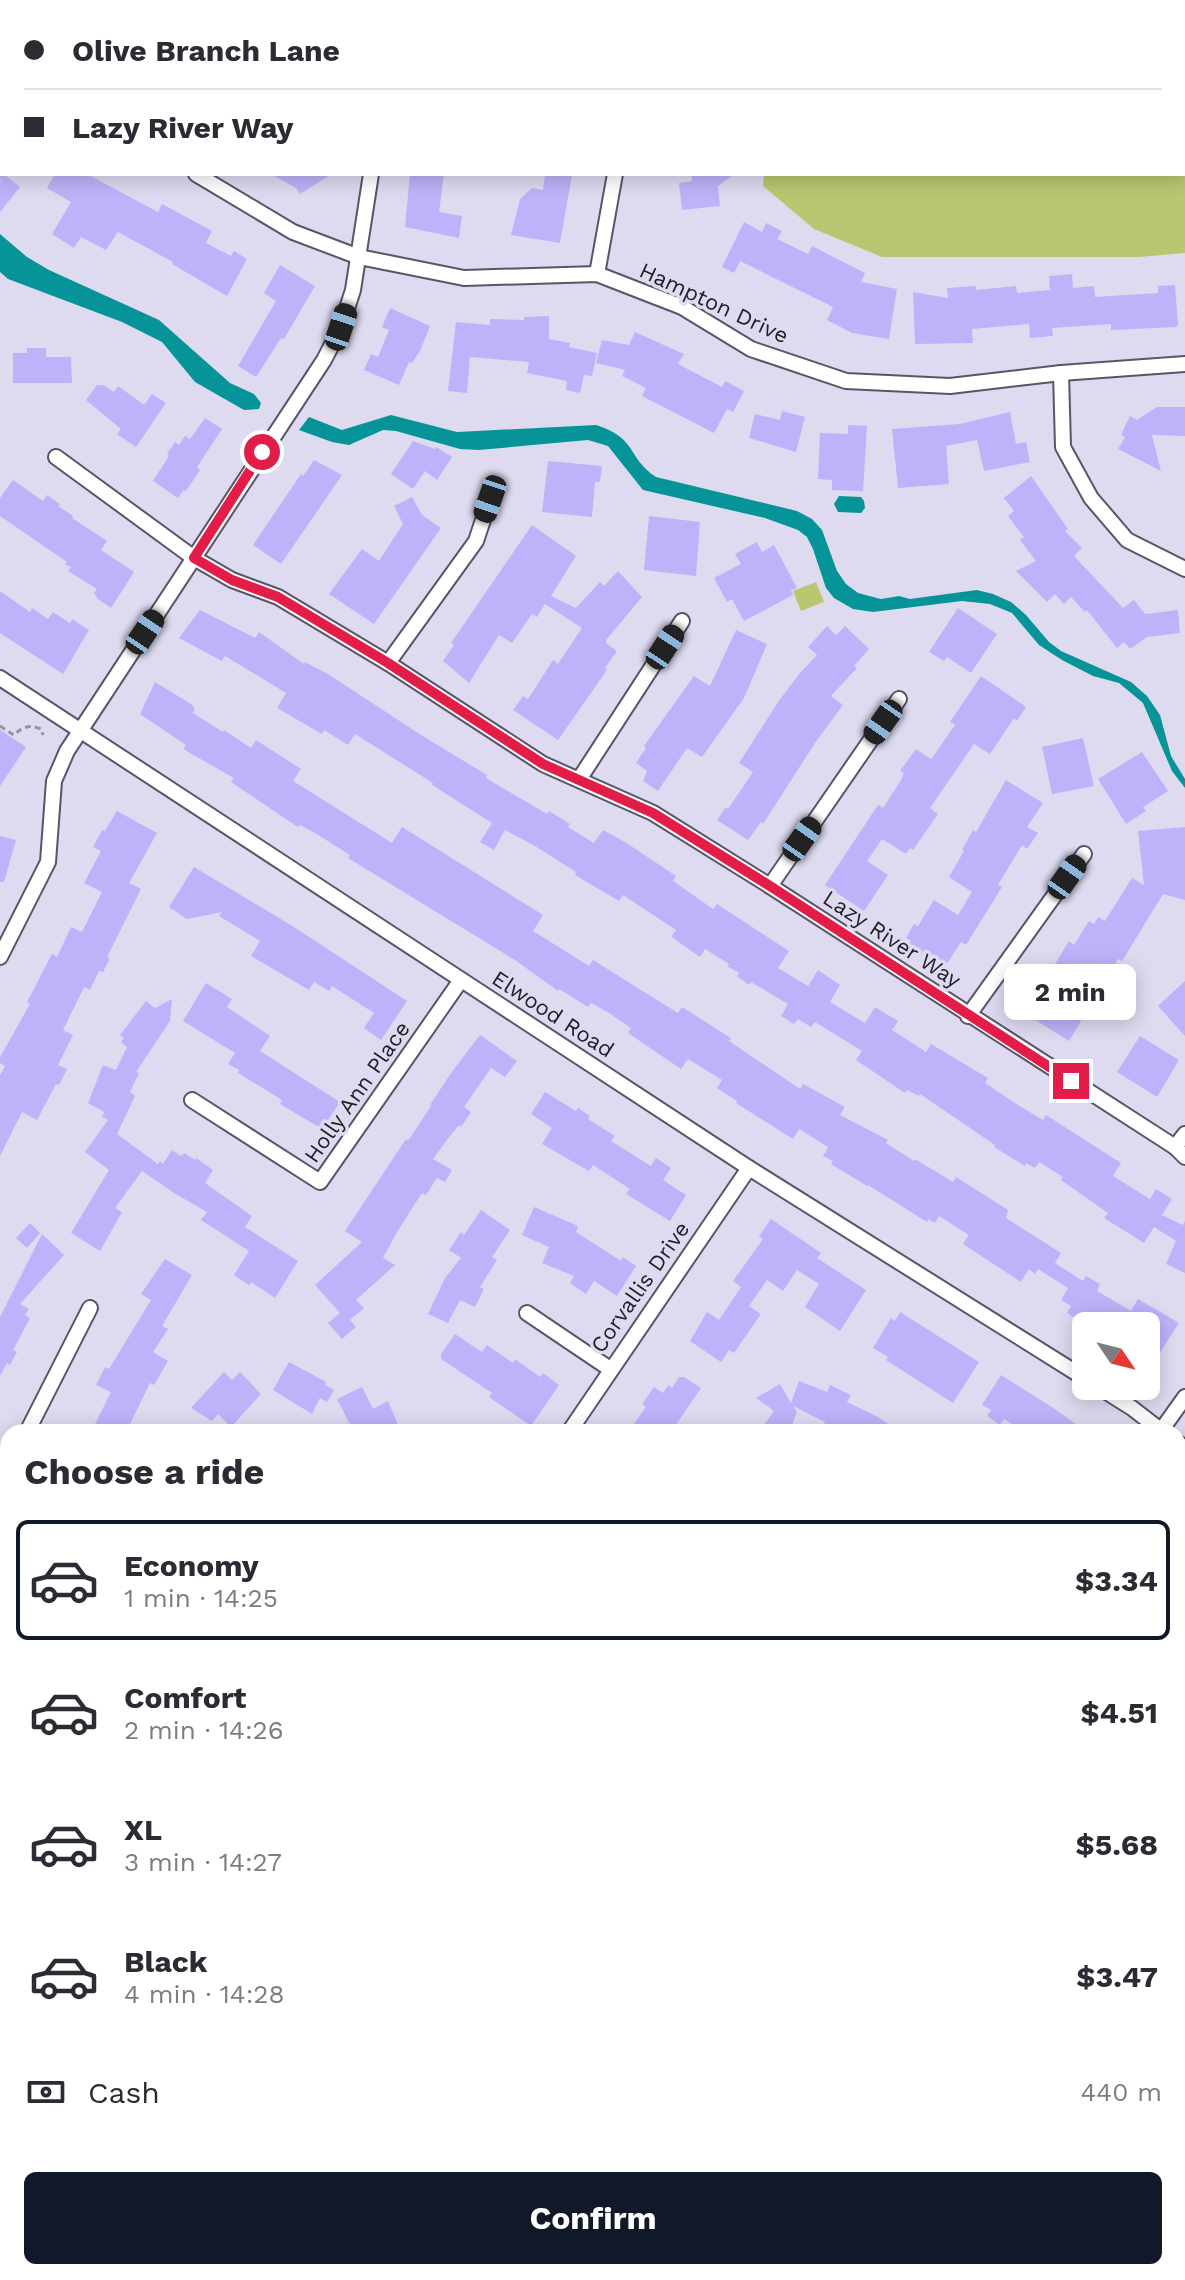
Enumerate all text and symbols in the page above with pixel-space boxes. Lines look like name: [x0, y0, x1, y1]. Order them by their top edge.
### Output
text: Olive Branch Lane: [72, 33, 340, 68]
text: Lazy River Way: [72, 110, 293, 145]
street label: Hampton Drive: [636, 258, 792, 348]
car: [322, 300, 360, 354]
route start: [244, 434, 280, 470]
car: [471, 472, 509, 526]
car: [122, 605, 168, 659]
car: [642, 620, 688, 674]
car: [859, 695, 907, 749]
car: [778, 812, 826, 866]
car: [1043, 850, 1091, 904]
street label: Lazy River Way: [818, 885, 966, 993]
street label: Elwood Road: [488, 965, 618, 1063]
callout: 2 min: [1005, 965, 1137, 1021]
text: 2 min: [1034, 977, 1106, 1007]
street label: Holly Ann Place: [299, 1017, 415, 1167]
route end: [1053, 1063, 1089, 1099]
street label: Corvallis Drive: [586, 1217, 694, 1357]
north arrow: [1072, 1312, 1160, 1400]
map controls: [1072, 1312, 1160, 1400]
text: Choose a ride: [24, 1451, 264, 1493]
icon: car: [28, 1544, 100, 1616]
text: Economy: [124, 1548, 259, 1583]
text: $3.34: [1075, 1563, 1158, 1598]
text: 1 min · 14:25: [124, 1583, 278, 1613]
icon: car: [28, 1676, 100, 1748]
text: Comfort: [124, 1680, 246, 1715]
text: $4.51: [1080, 1695, 1158, 1730]
text: 2 min · 14:26: [124, 1715, 284, 1745]
icon: car: [28, 1808, 100, 1880]
text: XL: [124, 1812, 162, 1847]
text: $5.68: [1075, 1827, 1158, 1862]
text: 3 min · 14:27: [124, 1847, 282, 1877]
icon: car: [28, 1940, 100, 2012]
text: Black: [124, 1944, 208, 1979]
text: $3.47: [1076, 1959, 1158, 1994]
text: 4 min · 14:28: [124, 1979, 285, 2009]
icon: cash: [24, 2070, 68, 2114]
text: Cash: [88, 2075, 160, 2110]
text: 440 m: [1080, 2077, 1162, 2107]
button: Confirm: [24, 2172, 1162, 2264]

